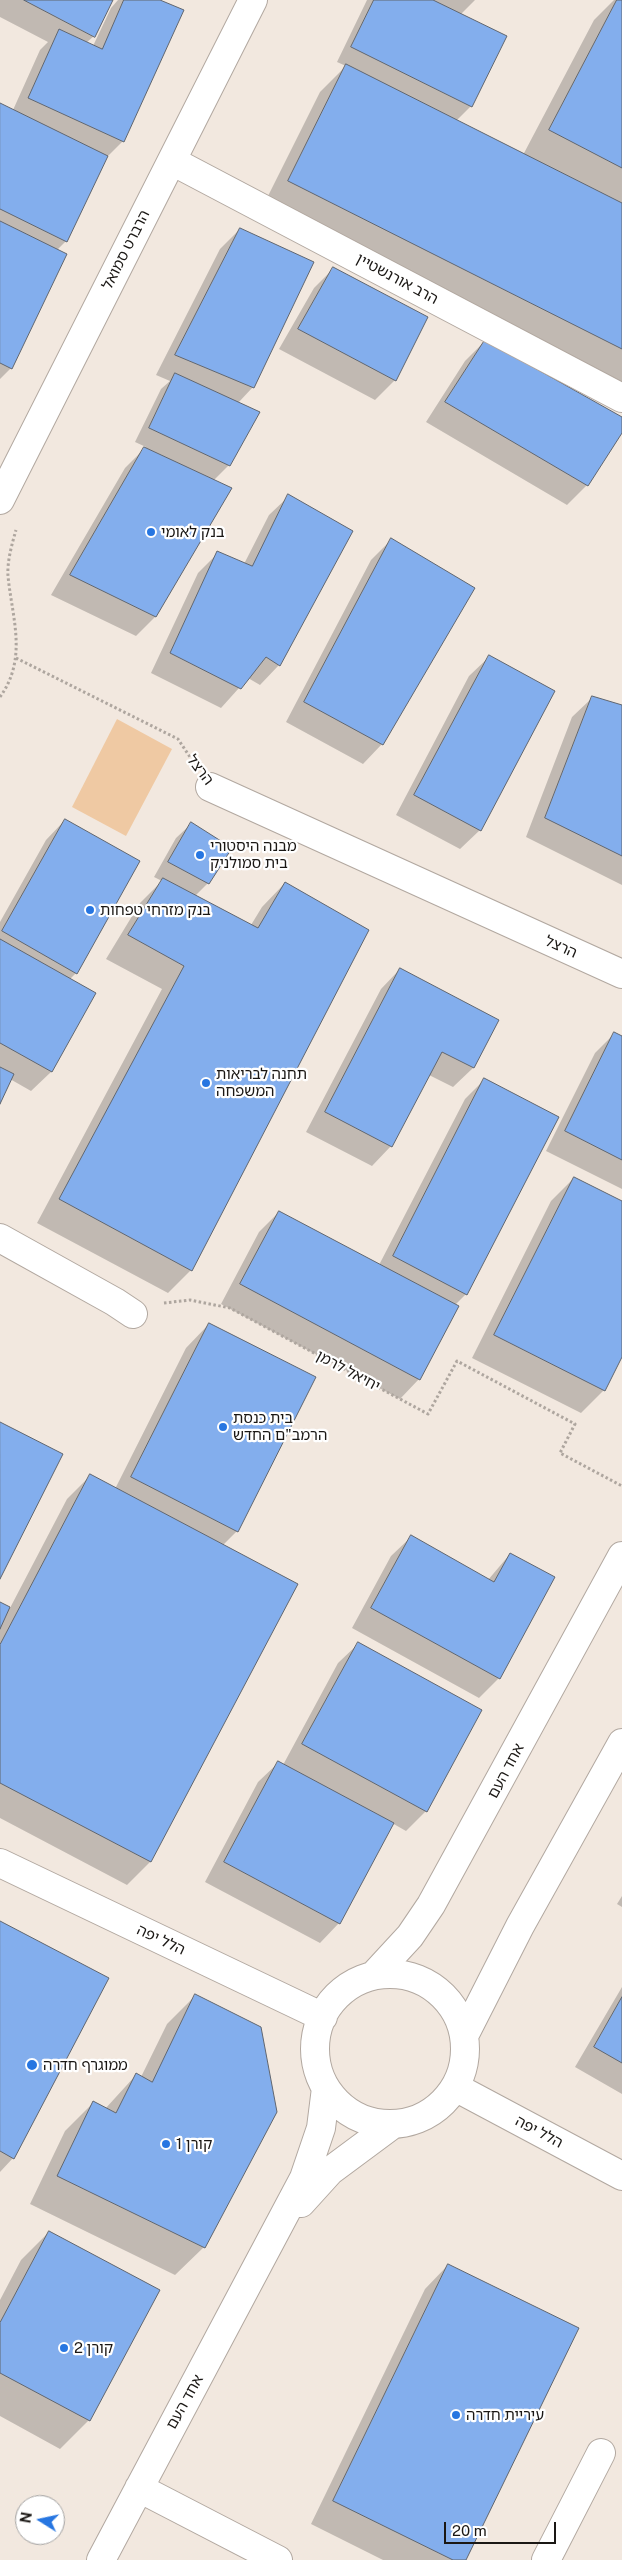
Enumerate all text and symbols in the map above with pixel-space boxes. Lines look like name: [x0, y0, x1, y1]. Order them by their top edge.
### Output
street label: הרברט סמואל: [98, 207, 154, 293]
street label: הרב אורנשטיין: [353, 250, 441, 308]
place label: בנק לאומי: [161, 523, 224, 541]
marker: בנק לאומי: [145, 526, 157, 538]
street label: הרצל: [183, 751, 217, 789]
place label: מבנה היסטורי בית סמולניק: [210, 837, 297, 872]
marker: מבנה היסטורי בית סמולניק: [194, 849, 206, 861]
place label: בנק מזרחי טפחות: [100, 901, 211, 919]
marker: בנק מזרחי טפחות: [84, 904, 96, 916]
street label: הרצל: [542, 932, 580, 962]
place label: תחנה לבריאות המשפחה: [216, 1065, 307, 1100]
marker: תחנה לבריאות המשפחה: [200, 1077, 212, 1089]
street label: יחיאל לרמן: [313, 1347, 383, 1395]
place label: בית כנסת הרמב"ם החדש: [233, 1409, 327, 1444]
marker: בית כנסת הרמב"ם החדש: [217, 1421, 229, 1433]
street label: אחד העם: [484, 1740, 528, 1802]
street label: הלל יפה: [134, 1921, 188, 1959]
place label: ממוגרף חדרה: [43, 2056, 128, 2074]
marker: ממוגרף חדרה: [25, 2058, 39, 2072]
street label: הלל יפה: [512, 2112, 566, 2152]
place label: קורן 1: [176, 2135, 212, 2153]
marker: קורן 1: [160, 2138, 172, 2150]
place label: קורן 2: [74, 2339, 113, 2357]
marker: קורן 2: [58, 2342, 70, 2354]
street label: אחד העם: [163, 2372, 207, 2432]
place label: עיריית חדרה: [466, 2406, 544, 2424]
marker: עיריית חדרה: [450, 2409, 462, 2421]
north arrow: [15, 2495, 65, 2545]
text: N: [17, 2511, 35, 2524]
scale bar: [447, 2512, 560, 2544]
text: 20 m: [452, 2522, 487, 2539]

